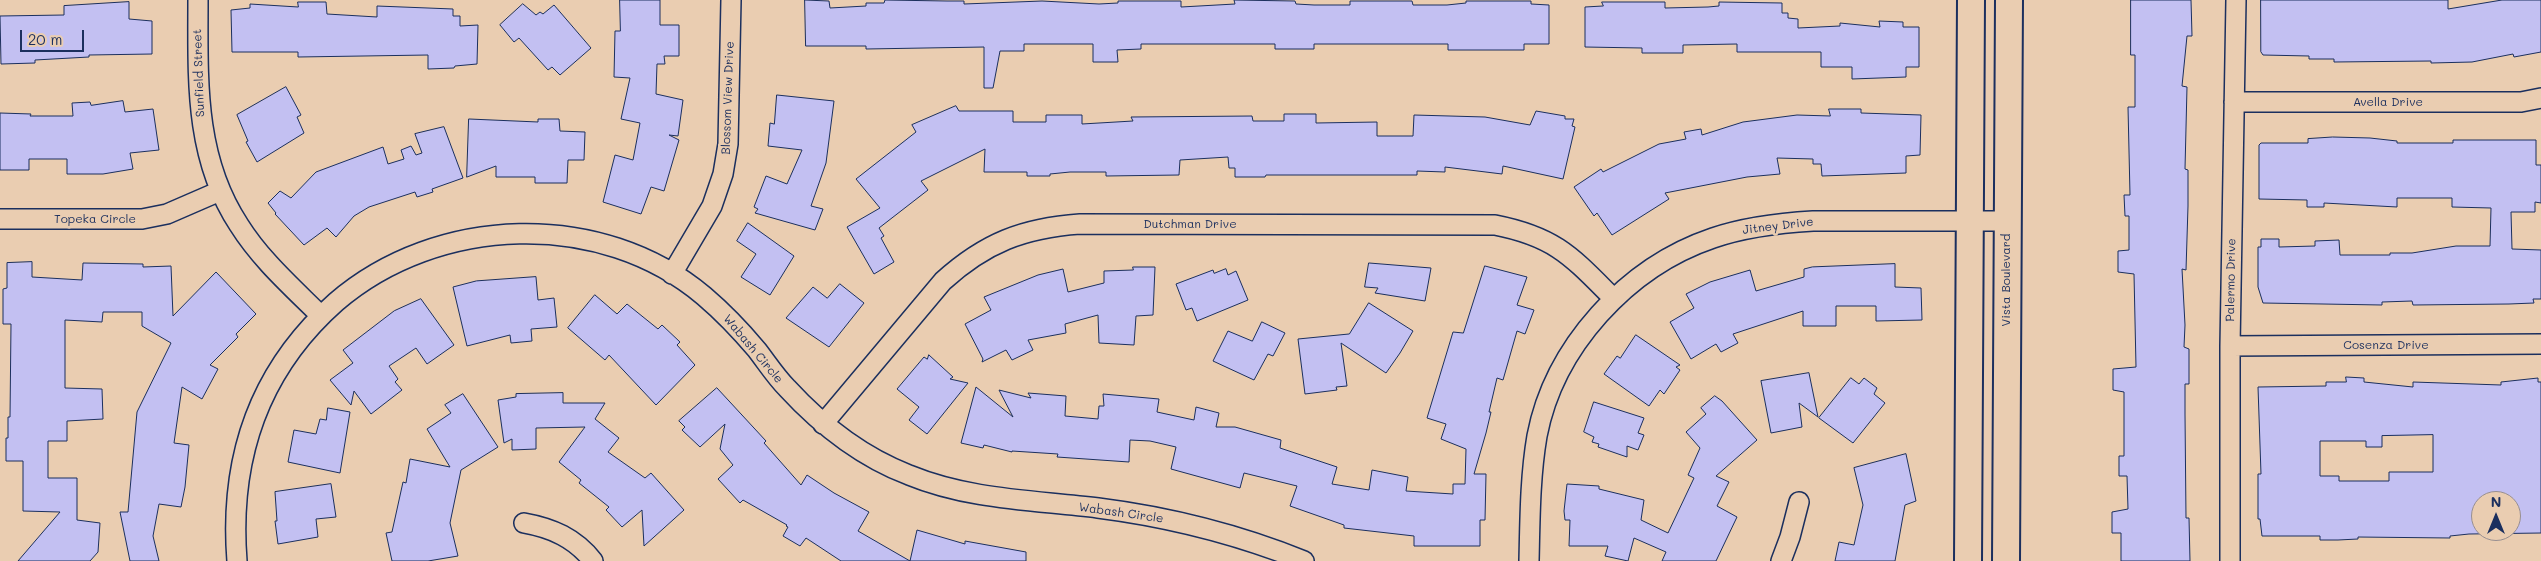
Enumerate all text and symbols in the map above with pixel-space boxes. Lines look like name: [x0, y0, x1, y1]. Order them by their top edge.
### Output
scale bar: [22, 20, 86, 52]
text: 20 m: [28, 29, 62, 49]
street label: Sunfield Street: [190, 29, 208, 117]
street label: Blossom View Drive: [719, 41, 737, 155]
street label: Avella Drive: [2353, 95, 2423, 109]
street label: Topeka Circle: [54, 212, 136, 226]
street label: Jitney Drive: [1742, 215, 1814, 237]
street label: Dutchman Drive: [1143, 217, 1237, 231]
street label: Vista Boulevard: [1999, 234, 2013, 326]
street label: Palermo Drive: [2223, 238, 2239, 322]
street label: Wabash Circle: [720, 312, 786, 386]
street label: Cosenza Drive: [2343, 338, 2429, 352]
north arrow: [2471, 491, 2521, 541]
text: N: [2491, 492, 2501, 511]
street label: Wabash Circle: [1078, 500, 1164, 526]

